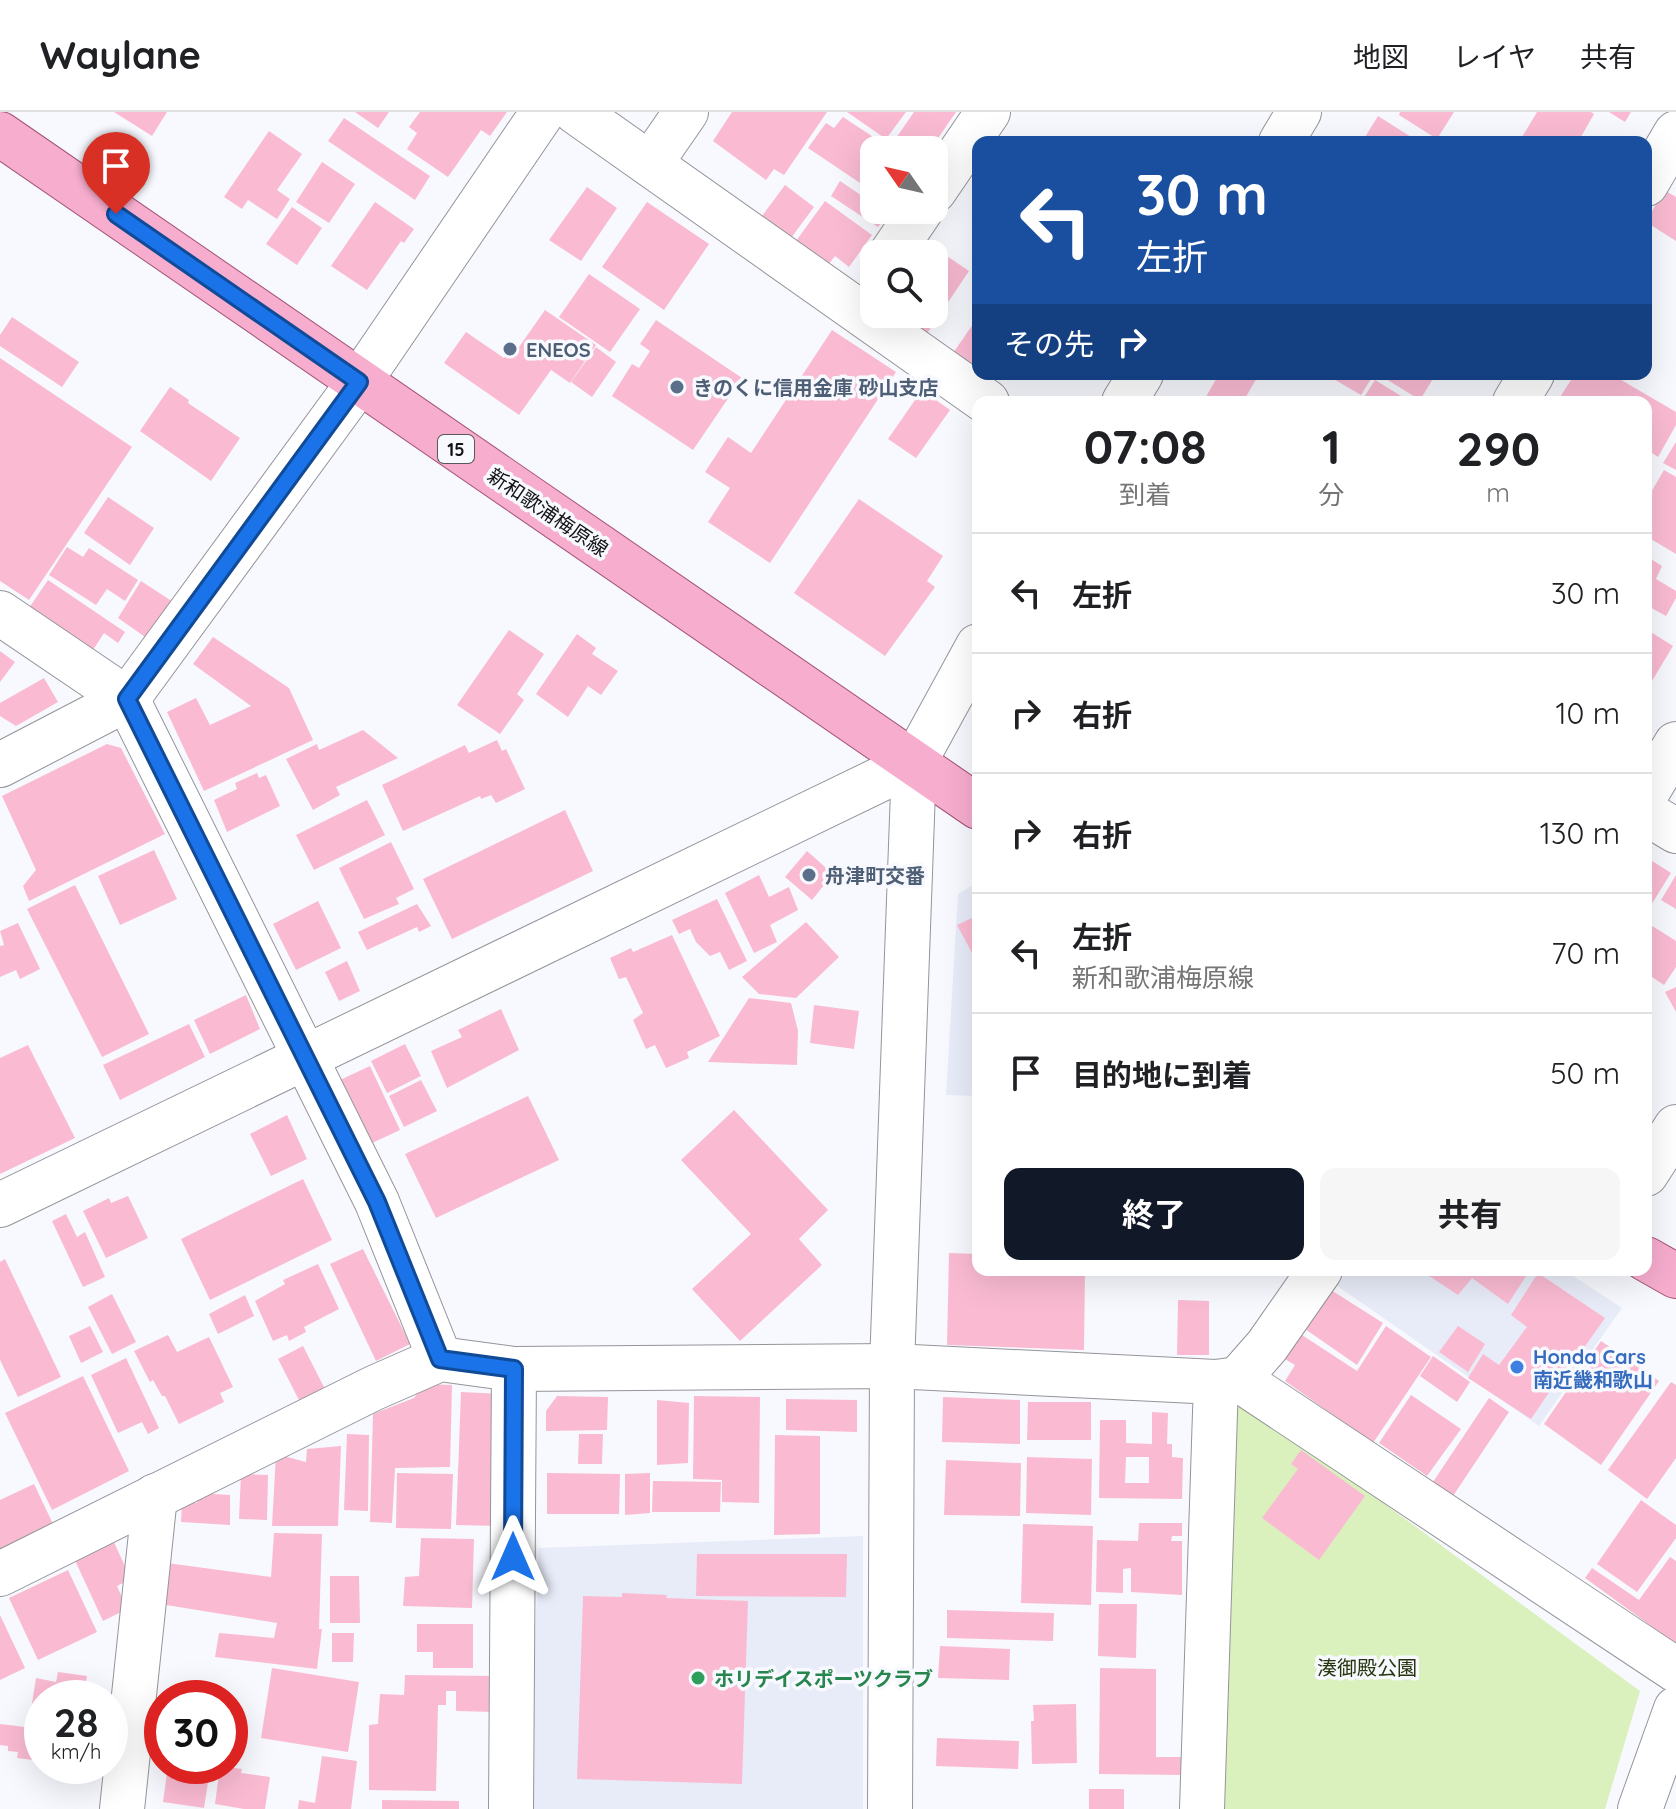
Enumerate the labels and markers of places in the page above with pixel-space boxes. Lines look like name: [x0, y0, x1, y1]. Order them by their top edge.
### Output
pin: [82, 132, 150, 214]
place label: ENEOS: [526, 337, 591, 362]
marker: ENEOS: [501, 340, 519, 358]
place label: きのくに信用金庫 砂山支店: [693, 375, 939, 400]
marker: きのくに信用金庫 砂山支店: [668, 378, 686, 396]
place label: 舟津町交番: [825, 863, 925, 888]
marker: 舟津町交番: [800, 866, 818, 884]
place label: Honda Cars 南近畿和歌山: [1533, 1344, 1653, 1392]
marker: Honda Cars 南近畿和歌山: [1508, 1358, 1526, 1376]
place label: ホリデイスポーツクラブ: [714, 1666, 933, 1691]
marker: ホリデイスポーツクラブ: [689, 1669, 707, 1687]

